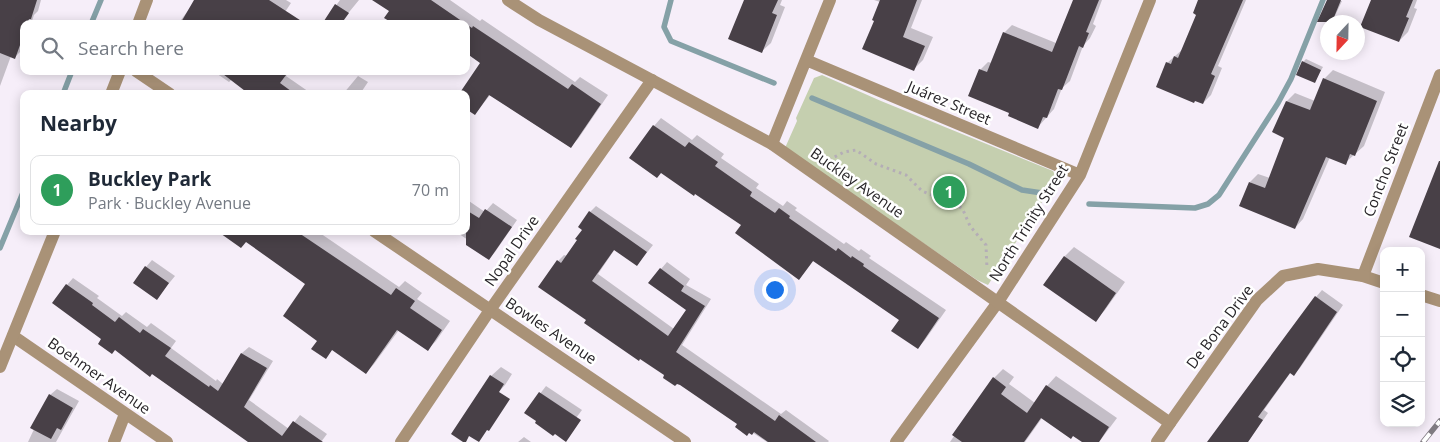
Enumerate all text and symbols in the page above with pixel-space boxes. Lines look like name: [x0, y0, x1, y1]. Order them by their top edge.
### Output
north arrow: [1320, 15, 1365, 60]
search box: [20, 20, 470, 75]
icon: search: [38, 34, 66, 62]
text: Search here: [78, 35, 184, 61]
street label: Juárez Street: [903, 75, 994, 129]
text: Nearby: [40, 109, 117, 137]
street label: Concho Street: [1358, 120, 1412, 219]
street label: Buckley Avenue: [807, 142, 908, 222]
street label: North Trinity Street: [984, 160, 1072, 285]
text: Buckley Park: [88, 166, 211, 192]
pin: 1: [933, 173, 965, 211]
text: 1: [52, 179, 62, 201]
text: 70 m: [412, 179, 449, 201]
text: Park · Buckley Avenue: [88, 192, 251, 214]
street label: Nopal Drive: [479, 211, 543, 290]
map controls: [1380, 247, 1425, 427]
button: +: [1380, 247, 1425, 292]
your location: [762, 277, 788, 303]
street label: De Bona Drive: [1181, 280, 1257, 372]
street label: Bowles Avenue: [502, 292, 601, 368]
button: −: [1380, 292, 1425, 337]
street label: Boehmer Avenue: [44, 332, 155, 418]
button: locate: [1380, 337, 1425, 382]
button: layers: [1380, 382, 1425, 427]

